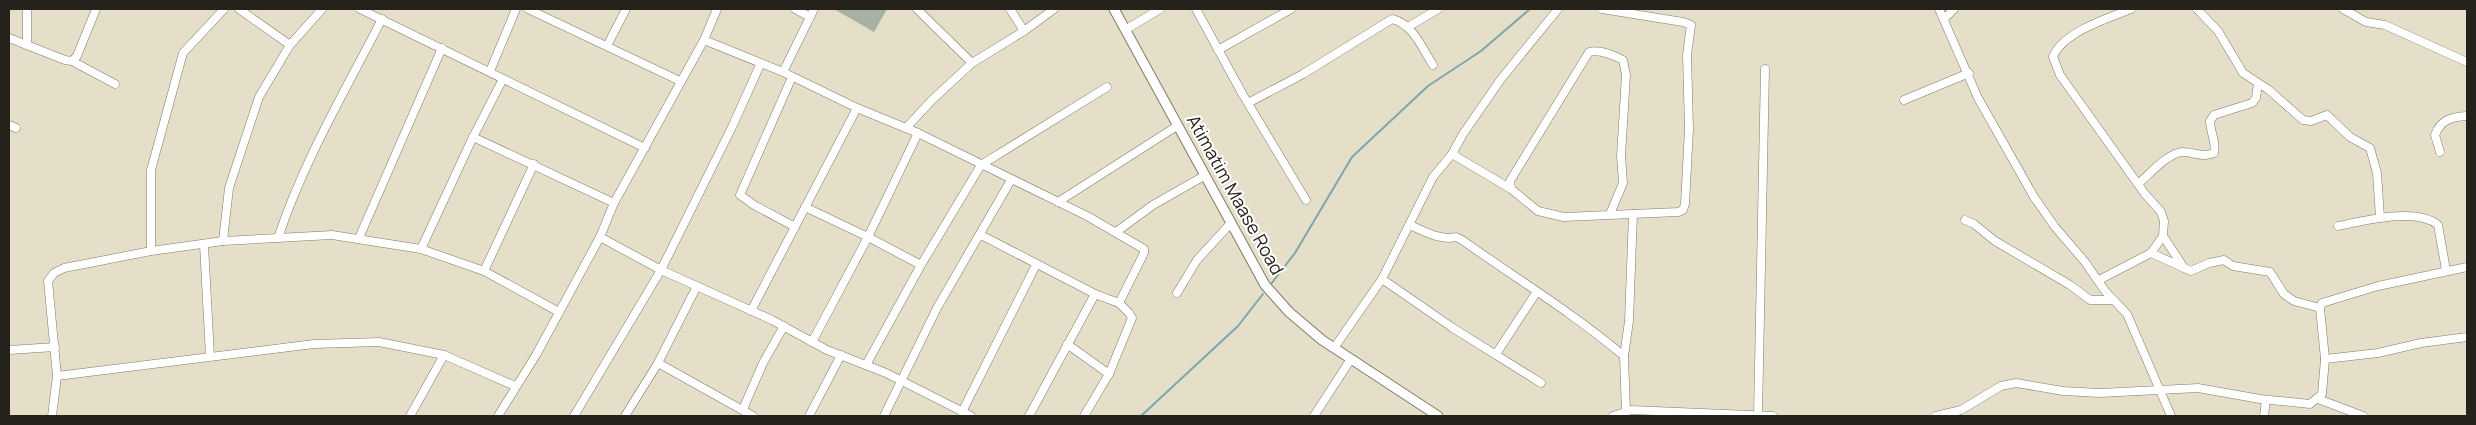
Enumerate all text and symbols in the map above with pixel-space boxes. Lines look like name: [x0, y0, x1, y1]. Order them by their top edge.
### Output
street label: Atimatim Maase Road: [1182, 110, 1290, 279]

